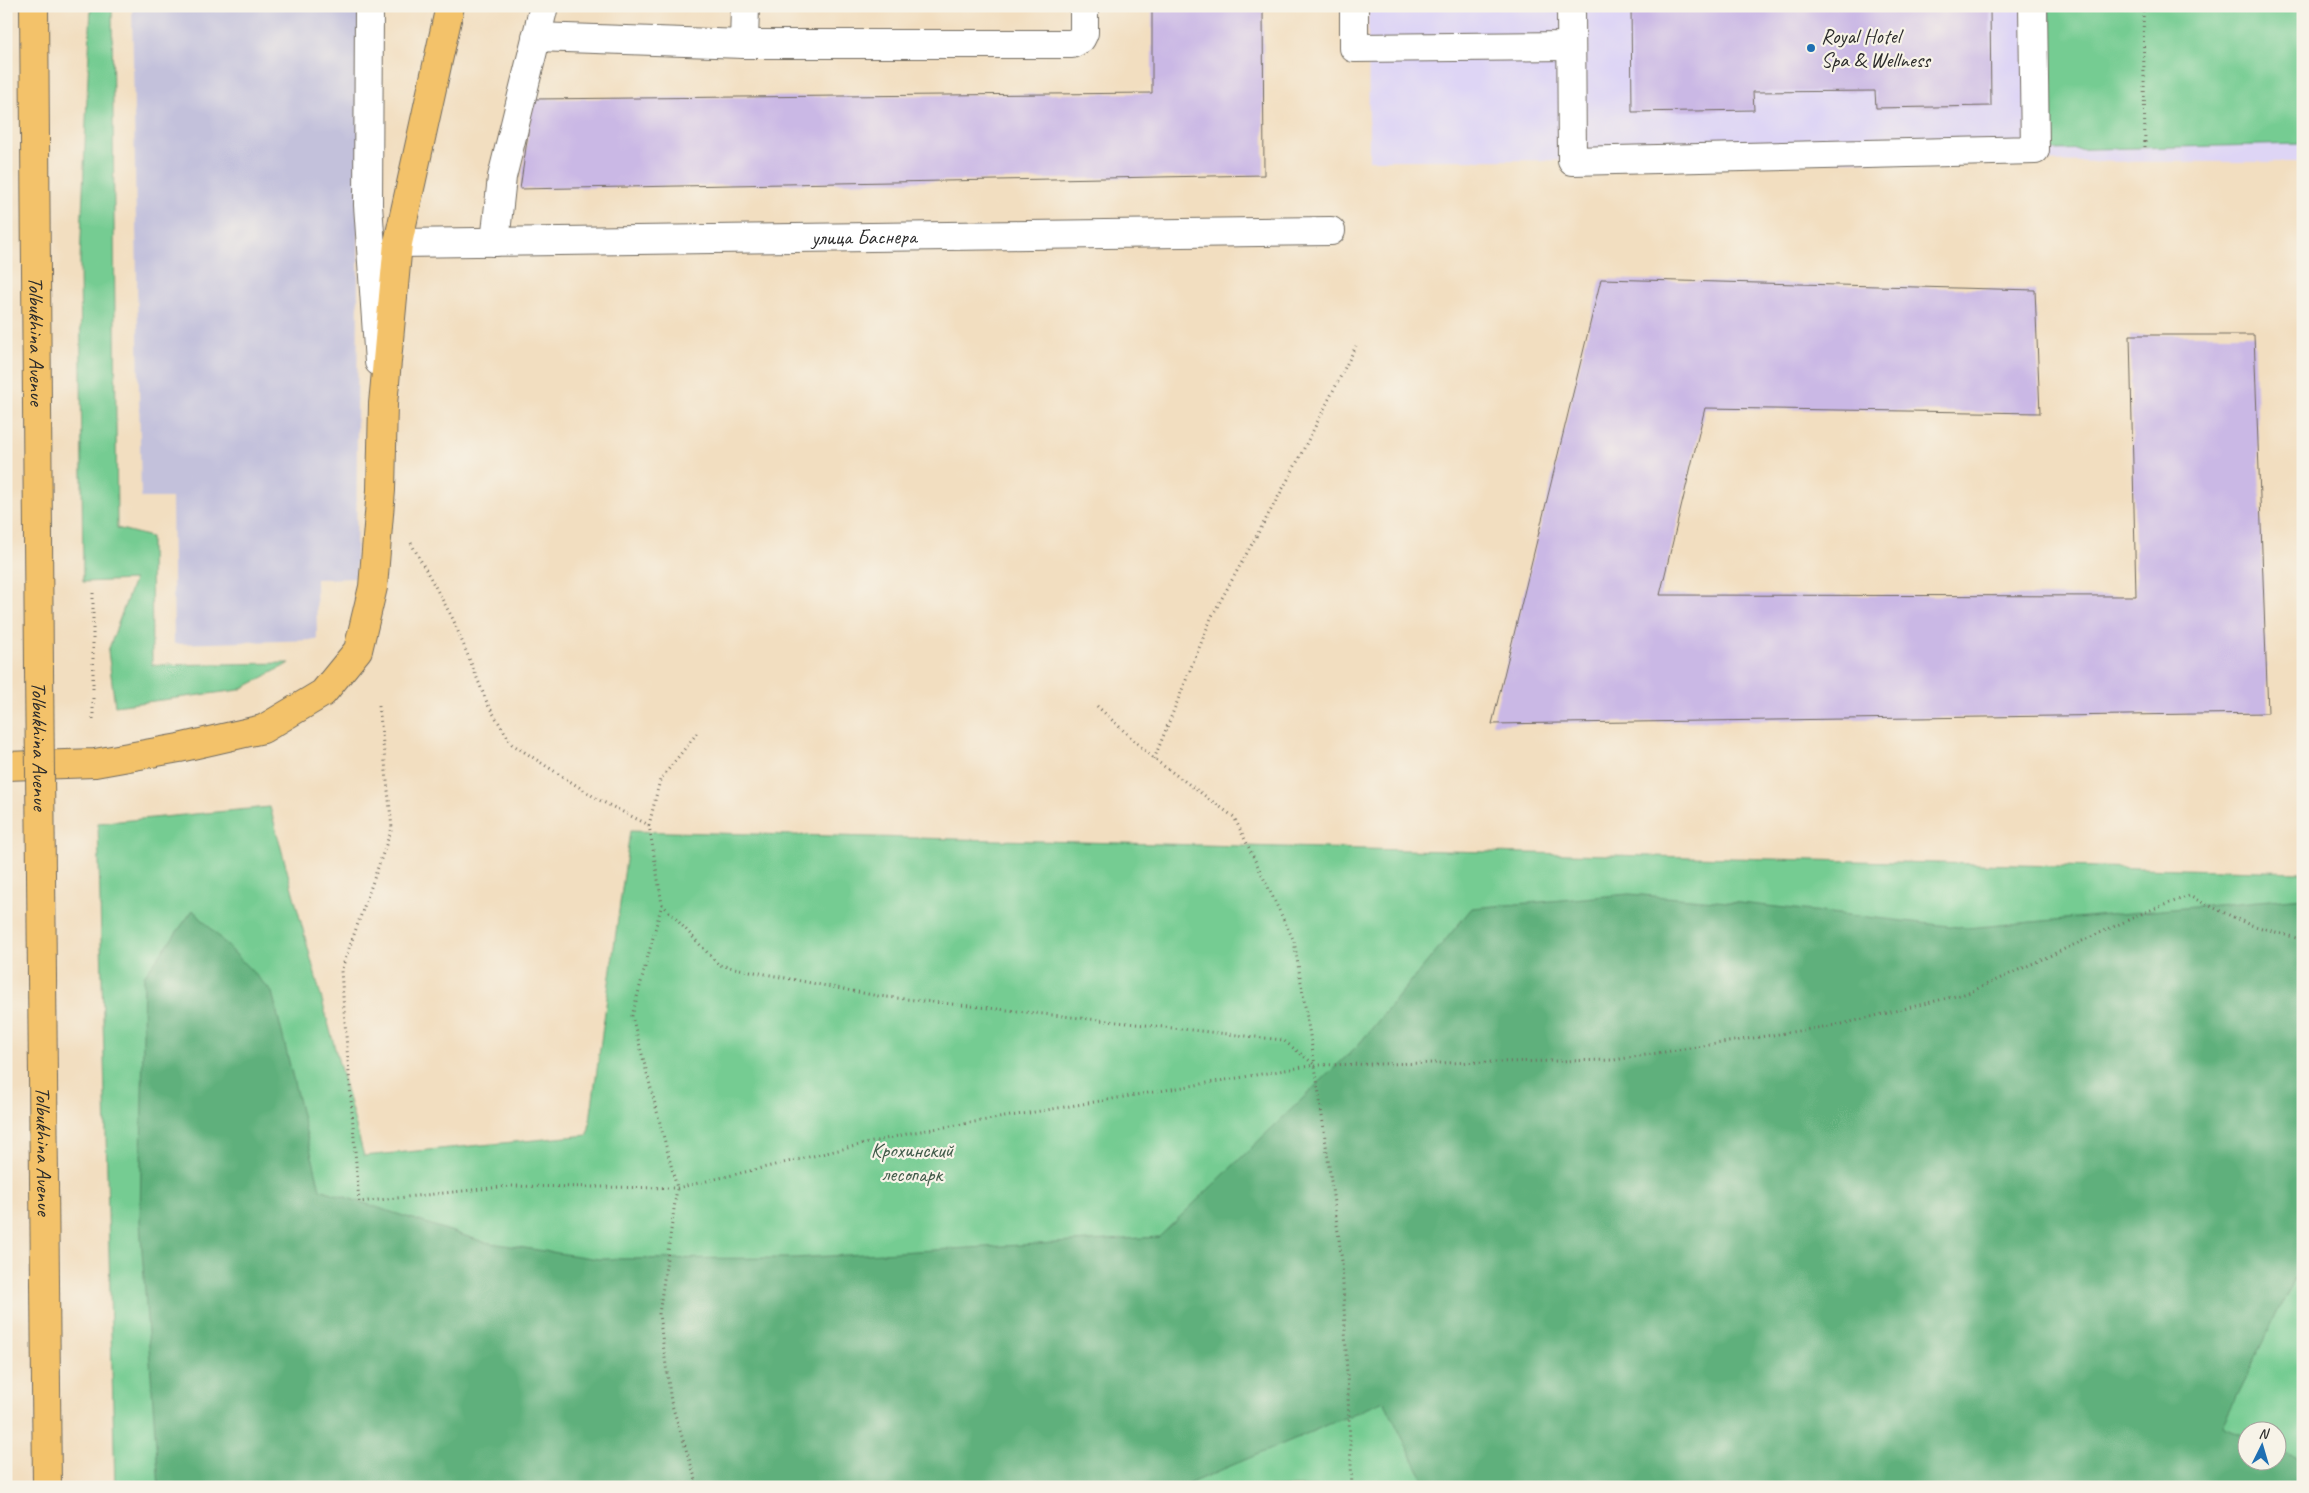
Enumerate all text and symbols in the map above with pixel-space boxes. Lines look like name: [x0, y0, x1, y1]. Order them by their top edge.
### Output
place label: Royal Hotel Spa & Wеllness: [1821, 23, 1932, 73]
marker: Royal Hotel Spa & Wеllness: [1805, 42, 1817, 54]
street label: улица Баснера: [809, 223, 919, 251]
street label: Tolbukhina Avenue: [23, 276, 50, 408]
street label: Tolbukhina Avenue: [26, 681, 53, 813]
street label: Tolbukhina Avenue: [30, 1086, 57, 1218]
park label: Крохинский лесопарк: [871, 1137, 955, 1187]
north arrow: [2236, 1420, 2286, 1470]
text: N: [2258, 1425, 2270, 1443]

